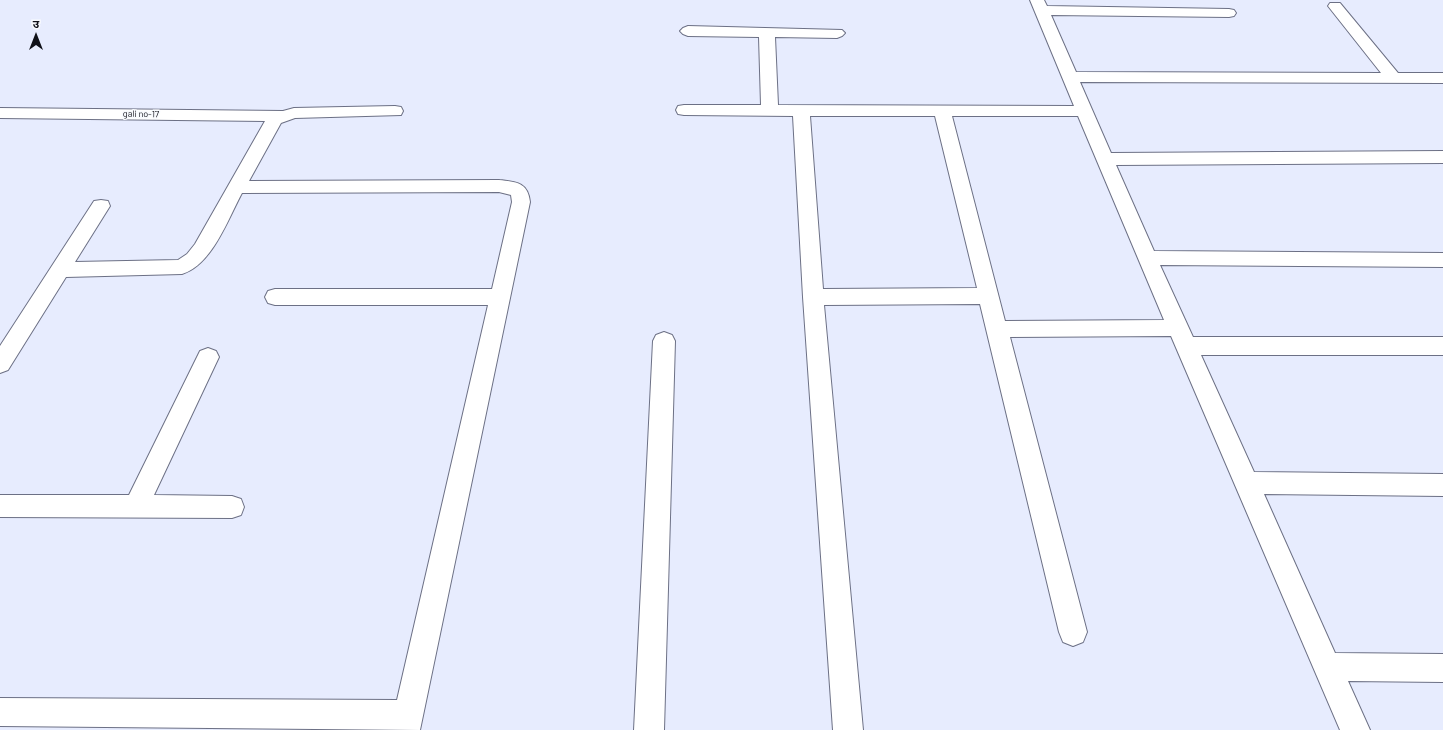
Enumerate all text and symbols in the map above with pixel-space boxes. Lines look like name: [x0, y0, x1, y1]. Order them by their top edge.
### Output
north arrow: [16, 16, 56, 56]
text: उ: [33, 17, 39, 30]
street label: gali no-17: [123, 108, 159, 120]

